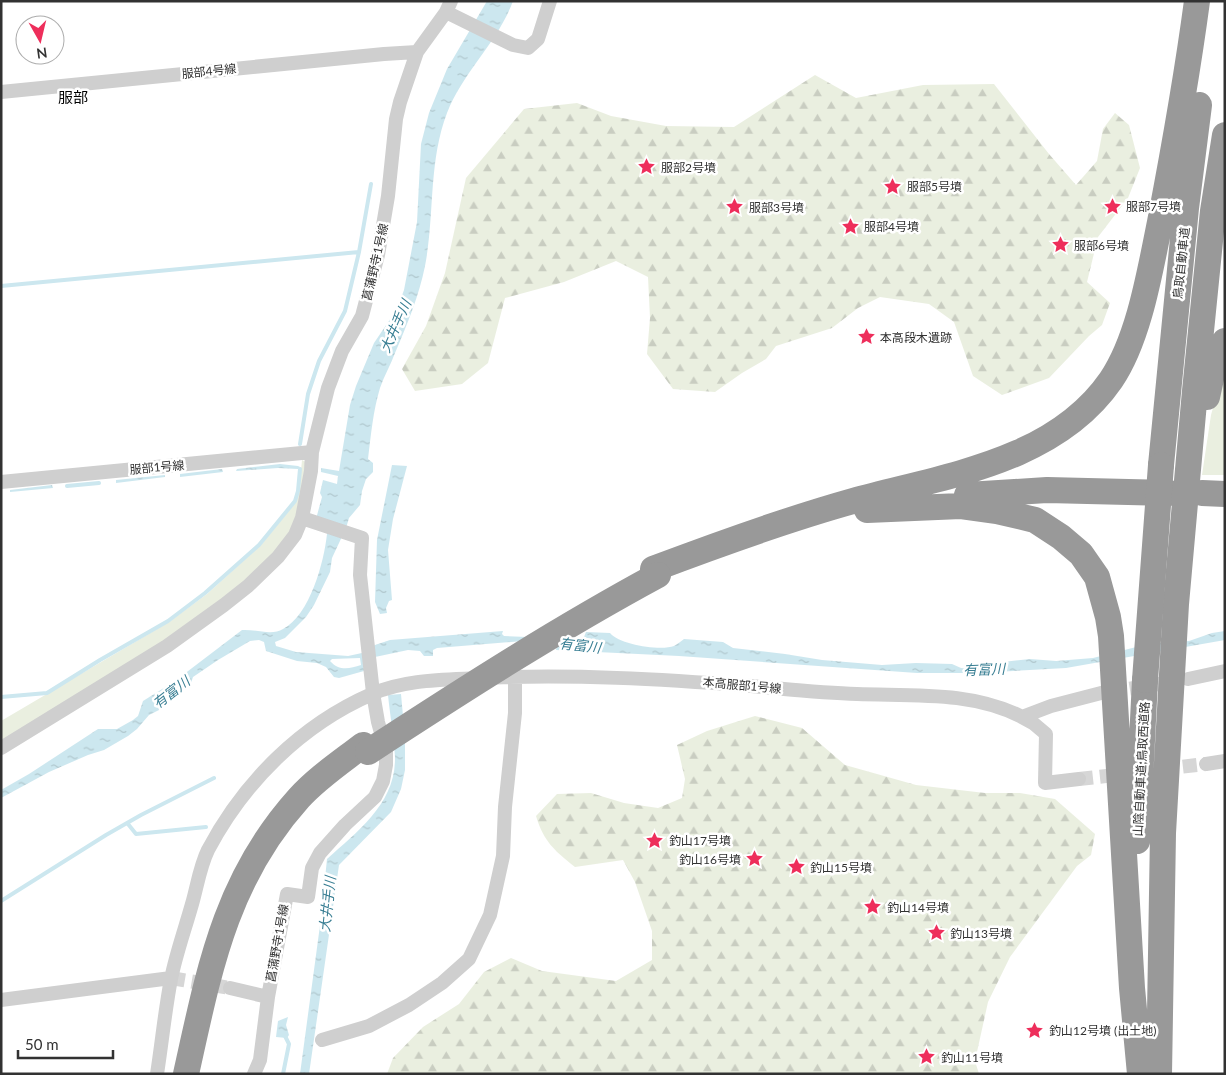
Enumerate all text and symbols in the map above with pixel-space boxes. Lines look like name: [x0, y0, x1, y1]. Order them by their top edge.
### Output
north arrow: [15, 15, 65, 65]
text: N: [35, 44, 48, 63]
street label: 服部4号線: [181, 61, 237, 81]
district label: 服部: [58, 88, 88, 106]
place icon: 服部2号墳: [637, 157, 657, 177]
place label: 服部2号墳: [661, 160, 716, 175]
place icon: 服部5号墳: [883, 176, 903, 196]
place label: 服部5号墳: [907, 179, 962, 194]
place icon: 服部7号墳: [1102, 196, 1122, 216]
place icon: 服部3号墳: [725, 197, 745, 217]
place label: 服部7号墳: [1126, 199, 1181, 214]
place label: 服部3号墳: [749, 200, 804, 215]
place icon: 服部4号墳: [840, 216, 860, 236]
place label: 服部4号墳: [864, 219, 919, 234]
street label: 菖蒲野寺1号線: [359, 222, 391, 302]
street label: 鳥取自動車道: [1170, 226, 1192, 300]
place icon: 服部6号墳: [1050, 235, 1070, 255]
place label: 服部6号墳: [1074, 238, 1129, 253]
water label: 大井手川: [376, 295, 415, 355]
place icon: 本高段木遺跡: [856, 327, 876, 347]
place label: 本高段木遺跡: [880, 330, 952, 345]
street label: 服部1号線: [129, 457, 185, 477]
water label: 有富川: [558, 634, 604, 656]
water label: 有富川: [963, 660, 1007, 678]
water label: 有富川: [149, 671, 194, 712]
street label: 本高服部1号線: [702, 674, 782, 696]
street label: 山陰自動車道;鳥取西道路: [1130, 701, 1152, 837]
place icon: 釣山17号墳: [645, 830, 665, 850]
place label: 釣山17号墳: [669, 833, 731, 848]
place icon: 釣山16号墳: [745, 849, 765, 869]
place label: 釣山16号墳: [679, 852, 741, 867]
place icon: 釣山15号墳: [786, 857, 806, 877]
place label: 釣山15号墳: [810, 860, 872, 875]
water label: 大井手川: [316, 873, 339, 933]
place icon: 釣山14号墳: [863, 897, 883, 917]
place label: 釣山14号墳: [887, 900, 949, 915]
street label: 菖蒲野寺1号線: [263, 903, 291, 983]
place icon: 釣山13号墳: [926, 923, 946, 943]
place label: 釣山13号墳: [950, 926, 1012, 941]
place icon: 釣山12号墳 (出土地): [1025, 1020, 1045, 1040]
place label: 釣山12号墳 (出土地): [1049, 1023, 1156, 1038]
scale bar: [18, 1028, 112, 1060]
text: 50 m: [25, 1035, 59, 1053]
place icon: 釣山11号墳: [917, 1047, 937, 1067]
place label: 釣山11号墳: [941, 1050, 1003, 1065]

